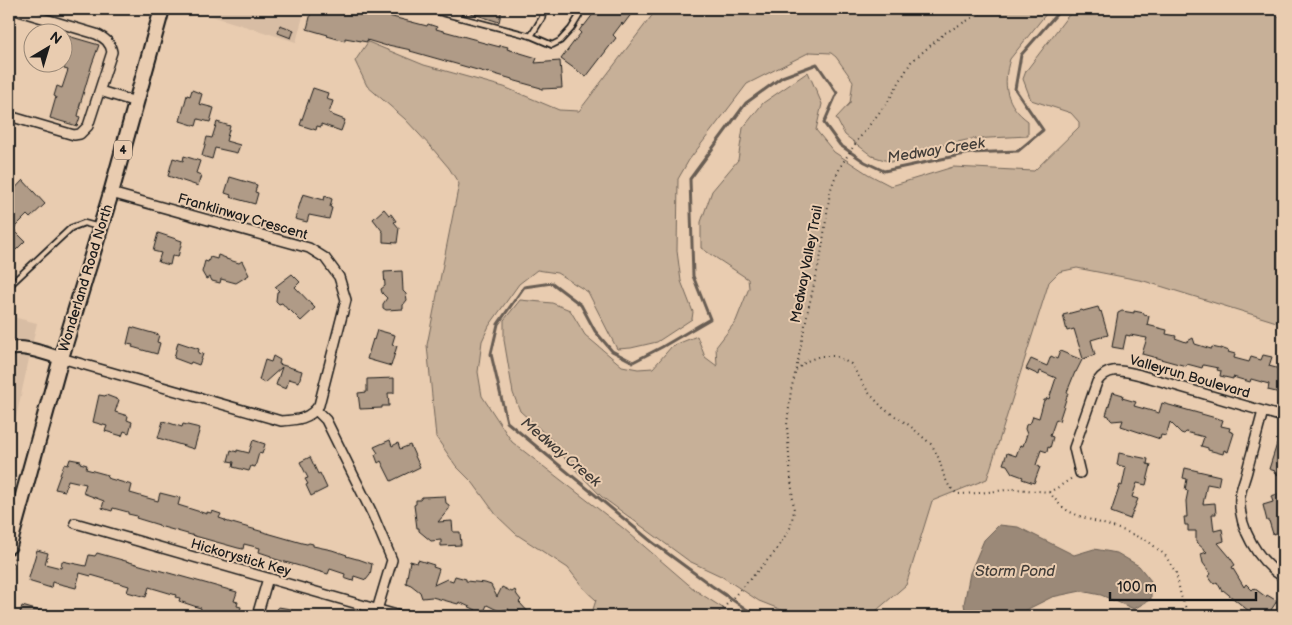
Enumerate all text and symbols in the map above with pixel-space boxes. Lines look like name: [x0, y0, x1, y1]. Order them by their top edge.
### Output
north arrow: [22, 22, 72, 72]
text: N: [46, 28, 65, 48]
water label: Medway Creek: [886, 133, 987, 168]
road number: 4: [114, 140, 132, 160]
street label: Franklinway Crescent: [176, 190, 310, 243]
street label: Wonderland Road North: [55, 202, 116, 354]
street label: Medway Valley Trail: [787, 204, 826, 324]
street label: Valleyrun Boulevard: [1128, 351, 1252, 402]
water label: Medway Creek: [517, 413, 605, 492]
street label: Hickorystick Key: [189, 535, 294, 580]
water label: Storm Pond: [975, 562, 1055, 581]
scale bar: [1110, 570, 1256, 602]
text: 100 m: [1117, 578, 1157, 597]

